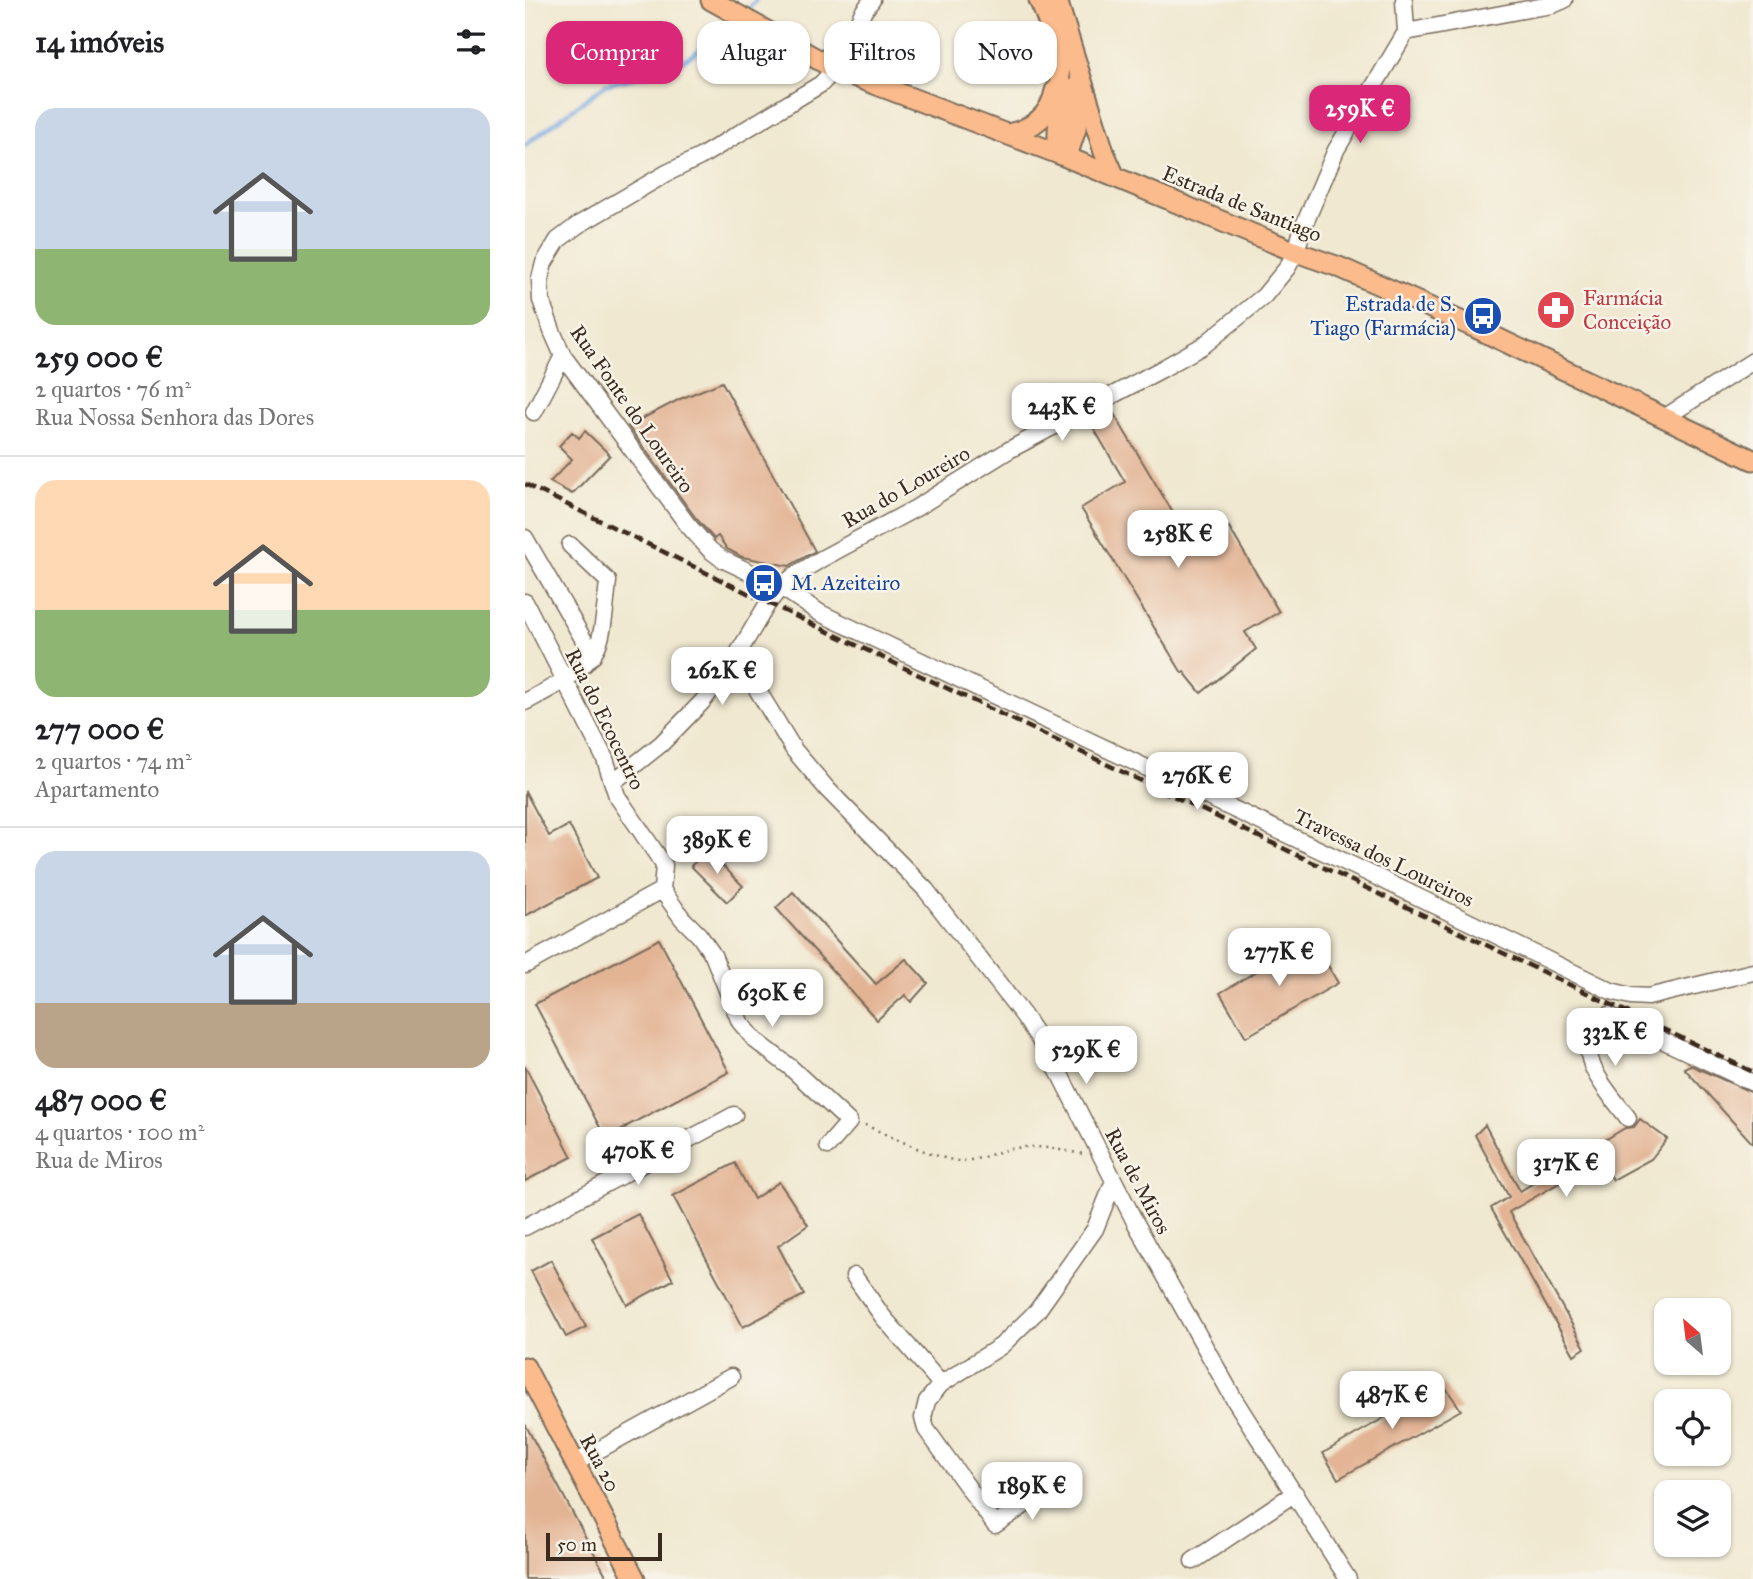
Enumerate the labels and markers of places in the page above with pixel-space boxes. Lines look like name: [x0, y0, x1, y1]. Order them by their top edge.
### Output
pin: 259K €: [1303, 86, 1417, 145]
place label: Farmácia Conceição: [1583, 285, 1671, 335]
pharmacy icon: Farmácia Conceição: [1535, 289, 1577, 331]
place label: Estrada de S. Tiago (Farmácia): [1310, 291, 1456, 341]
bus stop icon: Estrada de S. Tiago (Farmácia): [1462, 295, 1504, 337]
pin: 243K €: [1005, 384, 1119, 443]
pin: 258K €: [1121, 510, 1235, 570]
bus stop icon: M. Azeiteiro: [743, 562, 785, 604]
place label: M. Azeiteiro: [791, 570, 901, 596]
pin: 262K €: [665, 648, 779, 707]
pin: 276K €: [1140, 752, 1254, 812]
pin: 389K €: [660, 816, 774, 876]
pin: 277K €: [1222, 928, 1336, 988]
pin: 630K €: [715, 970, 829, 1029]
pin: 332K €: [1558, 1009, 1672, 1068]
pin: 529K €: [1029, 1026, 1143, 1086]
pin: 470K €: [581, 1128, 695, 1187]
pin: 317K €: [1509, 1140, 1623, 1199]
pin: 487K €: [1335, 1372, 1449, 1431]
pin: 189K €: [975, 1462, 1089, 1522]

